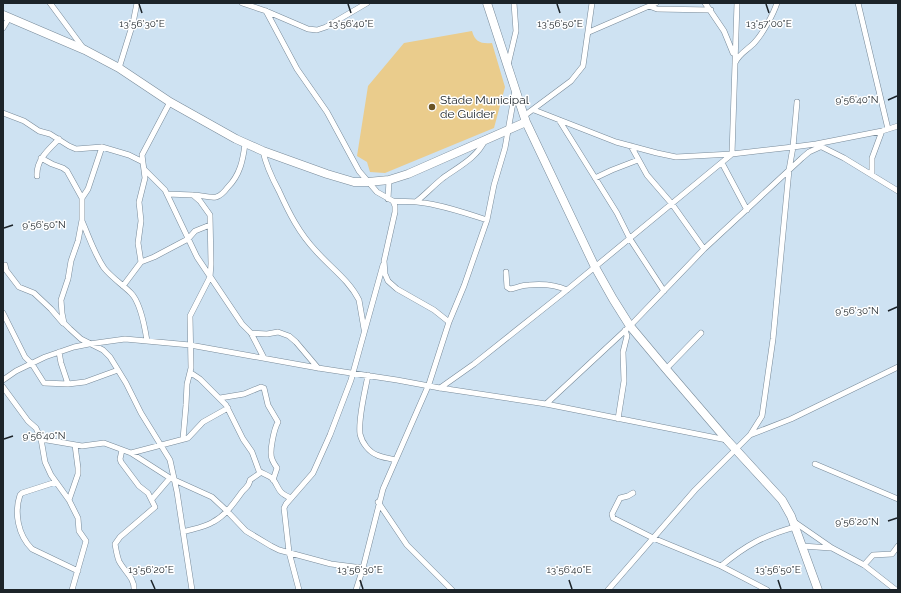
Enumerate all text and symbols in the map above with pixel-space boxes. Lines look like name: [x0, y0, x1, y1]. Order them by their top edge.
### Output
text: 13°56'30"E: [119, 18, 165, 29]
text: 13°56'40"E: [328, 18, 374, 29]
text: 13°56'50"E: [537, 18, 583, 29]
text: 13°57'00"E: [746, 18, 792, 29]
place label: Stade Municipal de Guider: [440, 93, 530, 121]
text: 9°56'40"N: [836, 94, 878, 105]
marker: Stade Municipal de Guider: [427, 102, 437, 112]
text: 9°56'50"N: [22, 219, 66, 230]
text: 9°56'30"N: [835, 305, 879, 316]
text: 9°56'40"N: [23, 430, 65, 441]
text: 9°56'20"N: [835, 516, 879, 527]
text: 13°56'20"E: [128, 564, 174, 575]
text: 13°56'30"E: [337, 564, 383, 575]
text: 13°56'40"E: [546, 564, 592, 575]
text: 13°56'50"E: [755, 564, 801, 575]

